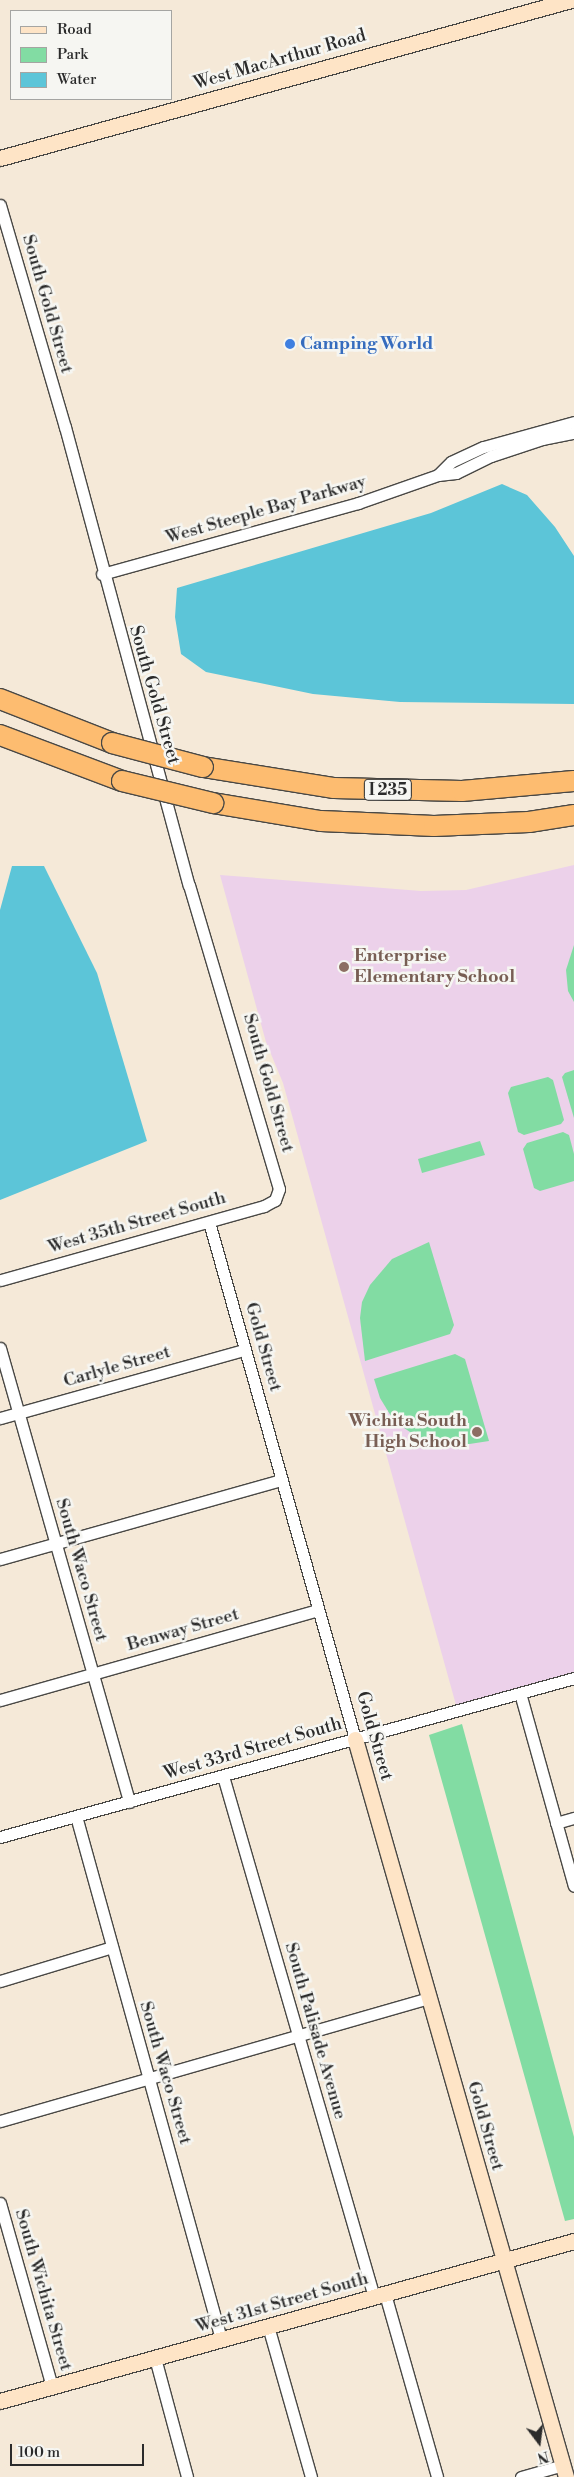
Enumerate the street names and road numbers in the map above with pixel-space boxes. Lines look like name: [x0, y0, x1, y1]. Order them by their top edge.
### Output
street label: West MacArthur Road: [192, 25, 368, 95]
street label: South Gold Street: [17, 232, 77, 376]
street label: West Steeple Bay Parkway: [163, 471, 369, 549]
street label: South Gold Street: [124, 623, 184, 767]
road number: I 235: [363, 776, 413, 804]
street label: South Gold Street: [238, 1011, 298, 1155]
street label: West 35th Street South: [46, 1187, 228, 1259]
street label: Gold Street: [240, 1300, 286, 1394]
street label: Carlyle Street: [61, 1341, 173, 1393]
street label: South Waco Street: [50, 1496, 112, 1644]
street label: Benway Street: [125, 1604, 241, 1656]
street label: Gold Street: [351, 1689, 397, 1783]
street label: West 33rd Street South: [161, 1713, 345, 1785]
street label: South Palisade Avenue: [279, 1940, 351, 2122]
street label: South Waco Street: [134, 1999, 196, 2147]
street label: Gold Street: [462, 2079, 508, 2173]
street label: South Wichita Street: [10, 2207, 76, 2373]
street label: West 31st Street South: [193, 2268, 371, 2338]

